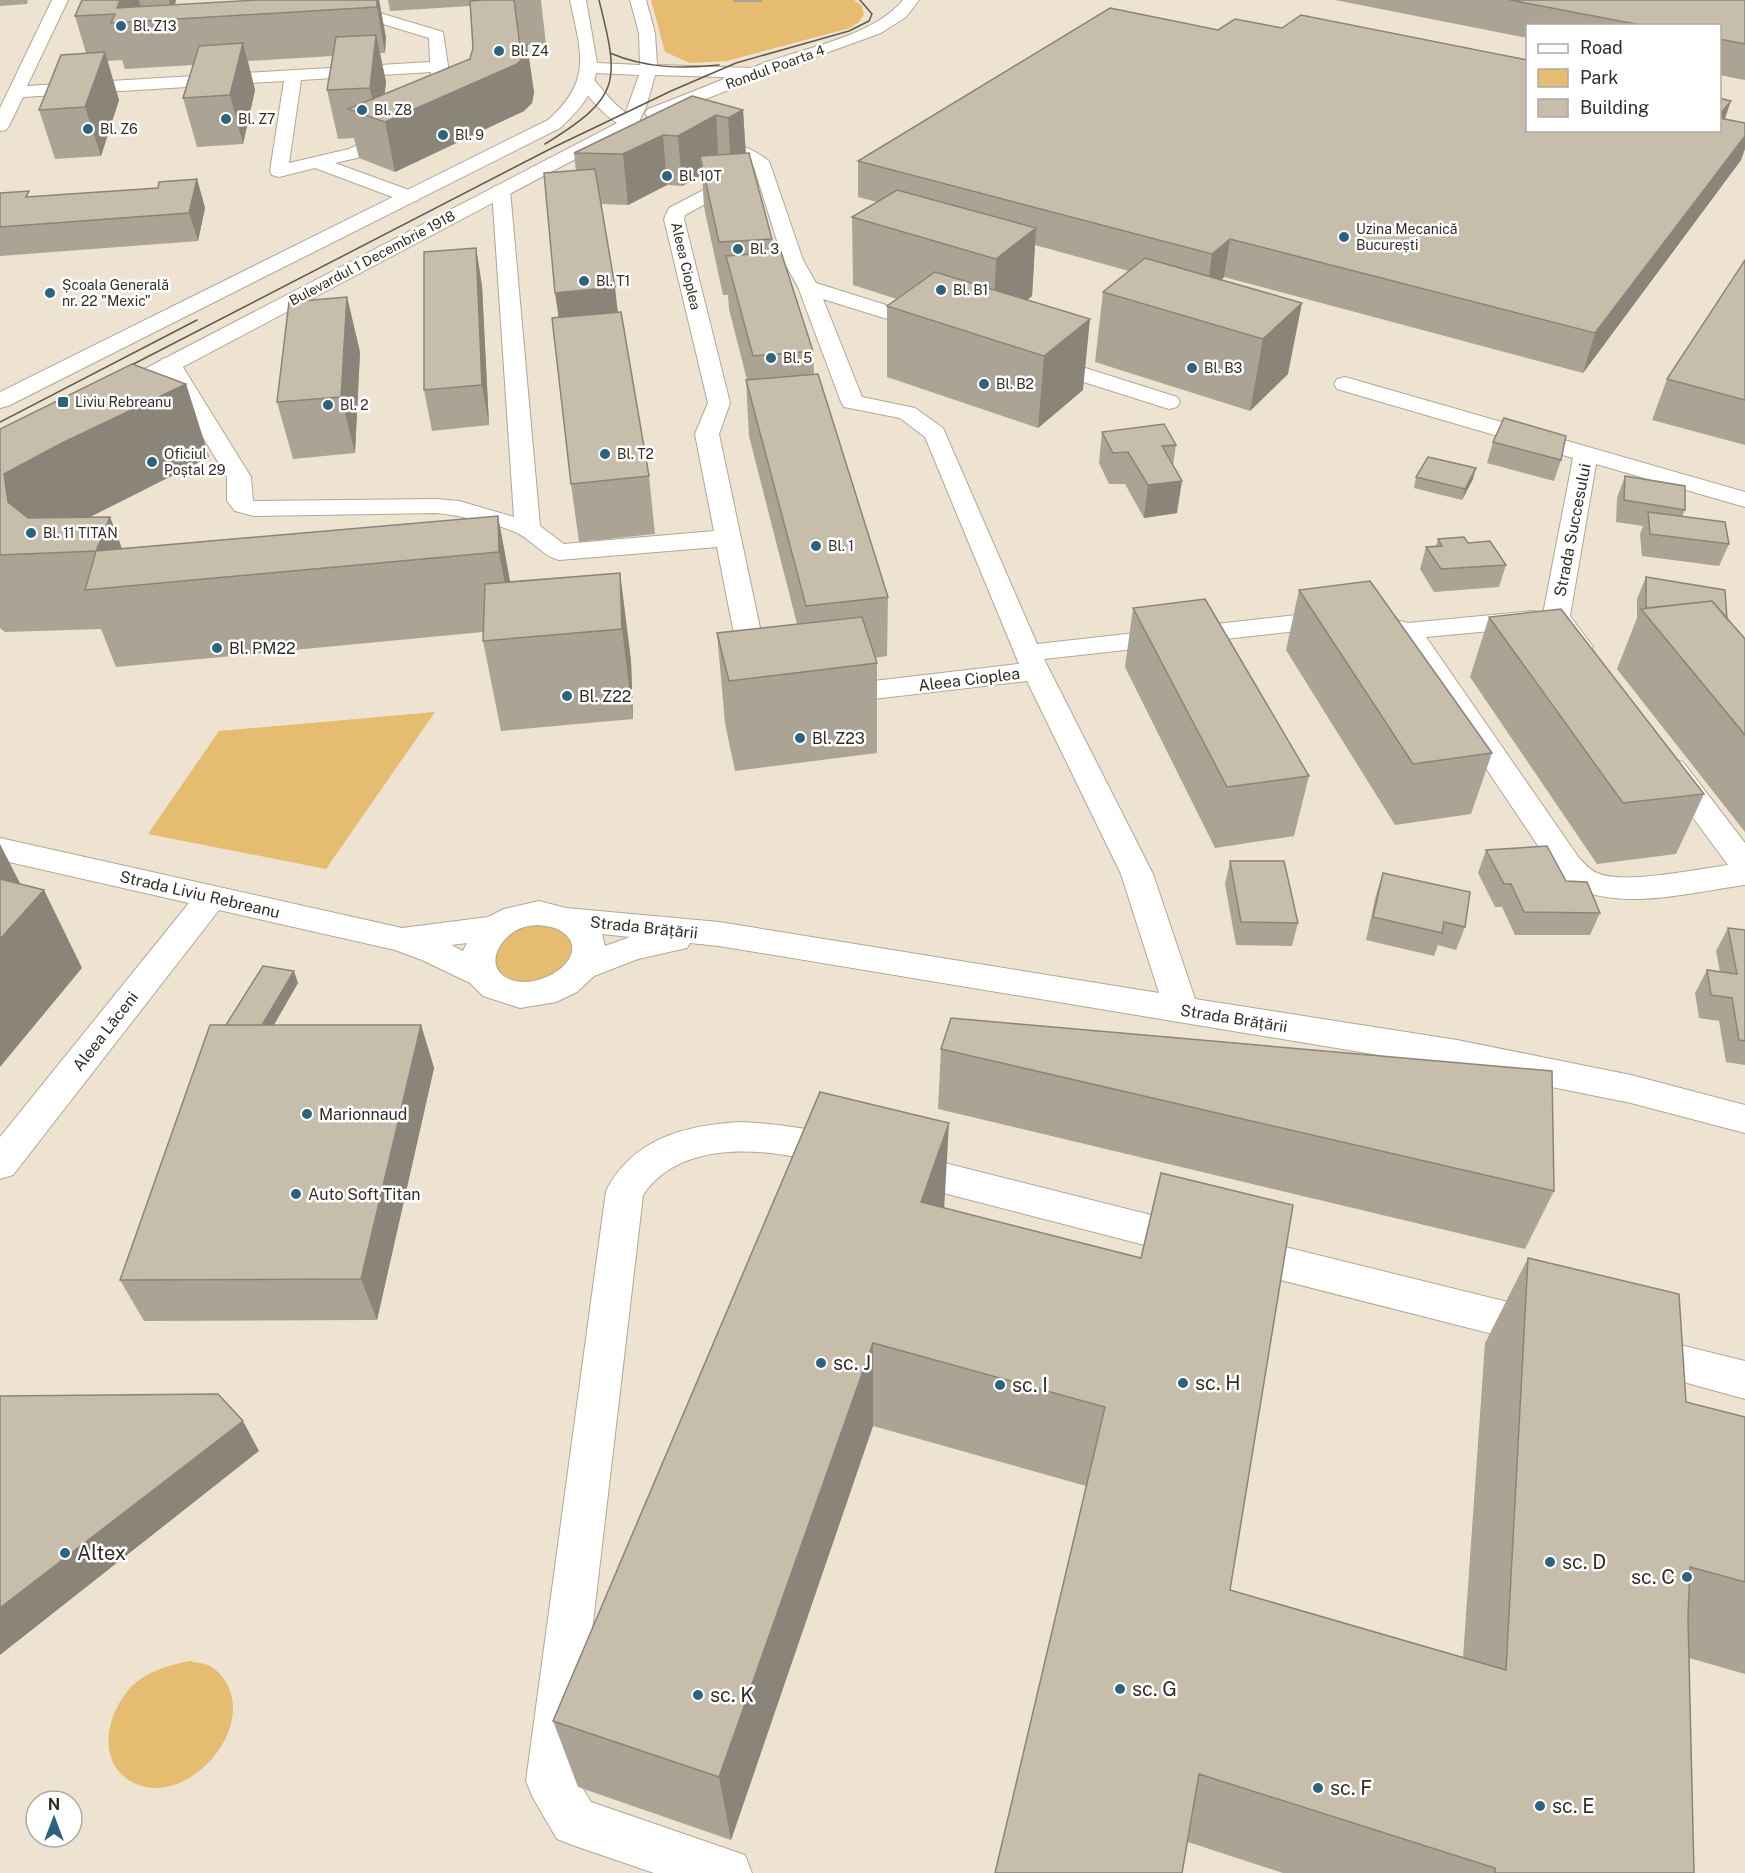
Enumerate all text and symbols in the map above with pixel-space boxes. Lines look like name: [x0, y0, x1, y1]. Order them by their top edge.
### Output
place label: Bl. Z13: [133, 18, 177, 34]
marker: Bl. Z13: [114, 19, 128, 33]
legend: [1526, 24, 1721, 132]
text: Road: [1580, 37, 1623, 58]
street label: Rondul Poarta 4: [723, 42, 827, 92]
place label: Bl. Z4: [511, 43, 549, 59]
marker: Bl. Z4: [492, 44, 506, 58]
text: Park: [1580, 67, 1618, 88]
text: Building: [1580, 97, 1649, 118]
place label: Bl. Z8: [374, 102, 412, 118]
marker: Bl. Z8: [355, 103, 369, 117]
place label: Bl. Z7: [238, 111, 276, 127]
marker: Bl. Z7: [219, 112, 233, 126]
place label: Bl. Z6: [100, 121, 138, 137]
marker: Bl. Z6: [81, 122, 95, 136]
place label: Bl. 9: [455, 127, 484, 143]
marker: Bl. 9: [436, 128, 450, 142]
place label: Bl. 10T: [679, 168, 722, 184]
marker: Bl. 10T: [660, 169, 674, 183]
street label: Bulevardul 1 Decembrie 1918: [286, 207, 458, 309]
street label: Aleea Cioplea: [668, 221, 704, 311]
place label: Uzina Mecanică București: [1356, 221, 1458, 253]
marker: Uzina Mecanică București: [1337, 230, 1351, 244]
place label: Bl. 3: [750, 241, 779, 257]
marker: Bl. 3: [731, 242, 745, 256]
place label: Bl. T1: [596, 273, 630, 289]
marker: Bl. T1: [577, 274, 591, 288]
place label: Școala Generală nr. 22 "Mexic": [62, 277, 169, 309]
place label: Bl. B1: [953, 282, 988, 298]
marker: Bl. B1: [934, 283, 948, 297]
marker: Școala Generală nr. 22 "Mexic": [43, 286, 57, 300]
place label: Bl. 5: [783, 350, 812, 366]
marker: Bl. 5: [764, 351, 778, 365]
place label: Bl. B3: [1204, 360, 1243, 376]
marker: Bl. B3: [1185, 361, 1199, 375]
place label: Bl. B2: [996, 376, 1034, 392]
marker: Bl. B2: [977, 377, 991, 391]
place label: Liviu Rebreanu: [75, 394, 171, 410]
marker: Liviu Rebreanu: [56, 395, 70, 409]
place label: Bl. 2: [340, 397, 369, 413]
marker: Bl. 2: [321, 398, 335, 412]
place label: Oficiul Poștal 29: [164, 446, 226, 478]
place label: Bl. T2: [617, 446, 654, 462]
marker: Bl. T2: [598, 447, 612, 461]
marker: Oficiul Poștal 29: [145, 455, 159, 469]
street label: Strada Succesului: [1550, 462, 1595, 598]
place label: Bl. 11 TITAN: [43, 525, 118, 541]
marker: Bl. 11 TITAN: [24, 526, 38, 540]
place label: Bl. 1: [828, 538, 854, 554]
marker: Bl. 1: [809, 539, 823, 553]
place label: Bl. PM22: [229, 639, 295, 658]
marker: Bl. PM22: [210, 641, 224, 655]
street label: Aleea Cioplea: [917, 664, 1021, 695]
place label: Bl. Z22: [579, 687, 631, 706]
marker: Bl. Z22: [560, 689, 574, 703]
place label: Bl. Z23: [812, 729, 865, 748]
marker: Bl. Z23: [793, 731, 807, 745]
street label: Strada Liviu Rebreanu: [118, 867, 282, 922]
street label: Strada Brățării: [589, 912, 699, 943]
street label: Aleea Lăceni: [69, 988, 142, 1075]
street label: Strada Brățării: [1179, 1001, 1289, 1036]
place label: Marionnaud: [319, 1105, 407, 1124]
marker: Marionnaud: [300, 1107, 314, 1121]
place label: Auto Soft Titan: [308, 1185, 420, 1204]
marker: Auto Soft Titan: [289, 1187, 303, 1201]
place label: sc. J: [833, 1351, 871, 1375]
marker: sc. J: [814, 1356, 828, 1370]
place label: sc. H: [1195, 1371, 1241, 1395]
place label: sc. I: [1012, 1373, 1048, 1397]
marker: sc. H: [1176, 1376, 1190, 1390]
marker: sc. I: [993, 1378, 1007, 1392]
place label: Altex: [77, 1541, 126, 1565]
marker: Altex: [58, 1546, 72, 1560]
place label: sc. D: [1562, 1550, 1606, 1574]
marker: sc. D: [1543, 1555, 1557, 1569]
place label: sc. C: [1631, 1565, 1675, 1589]
marker: sc. C: [1680, 1570, 1694, 1584]
place label: sc. G: [1132, 1677, 1177, 1701]
marker: sc. G: [1113, 1682, 1127, 1696]
place label: sc. K: [710, 1683, 754, 1707]
marker: sc. K: [691, 1688, 705, 1702]
place label: sc. F: [1330, 1776, 1372, 1800]
marker: sc. F: [1311, 1781, 1325, 1795]
north arrow: [24, 1789, 84, 1849]
place label: sc. E: [1552, 1794, 1595, 1818]
text: N: [48, 1795, 60, 1814]
marker: sc. E: [1533, 1799, 1547, 1813]

